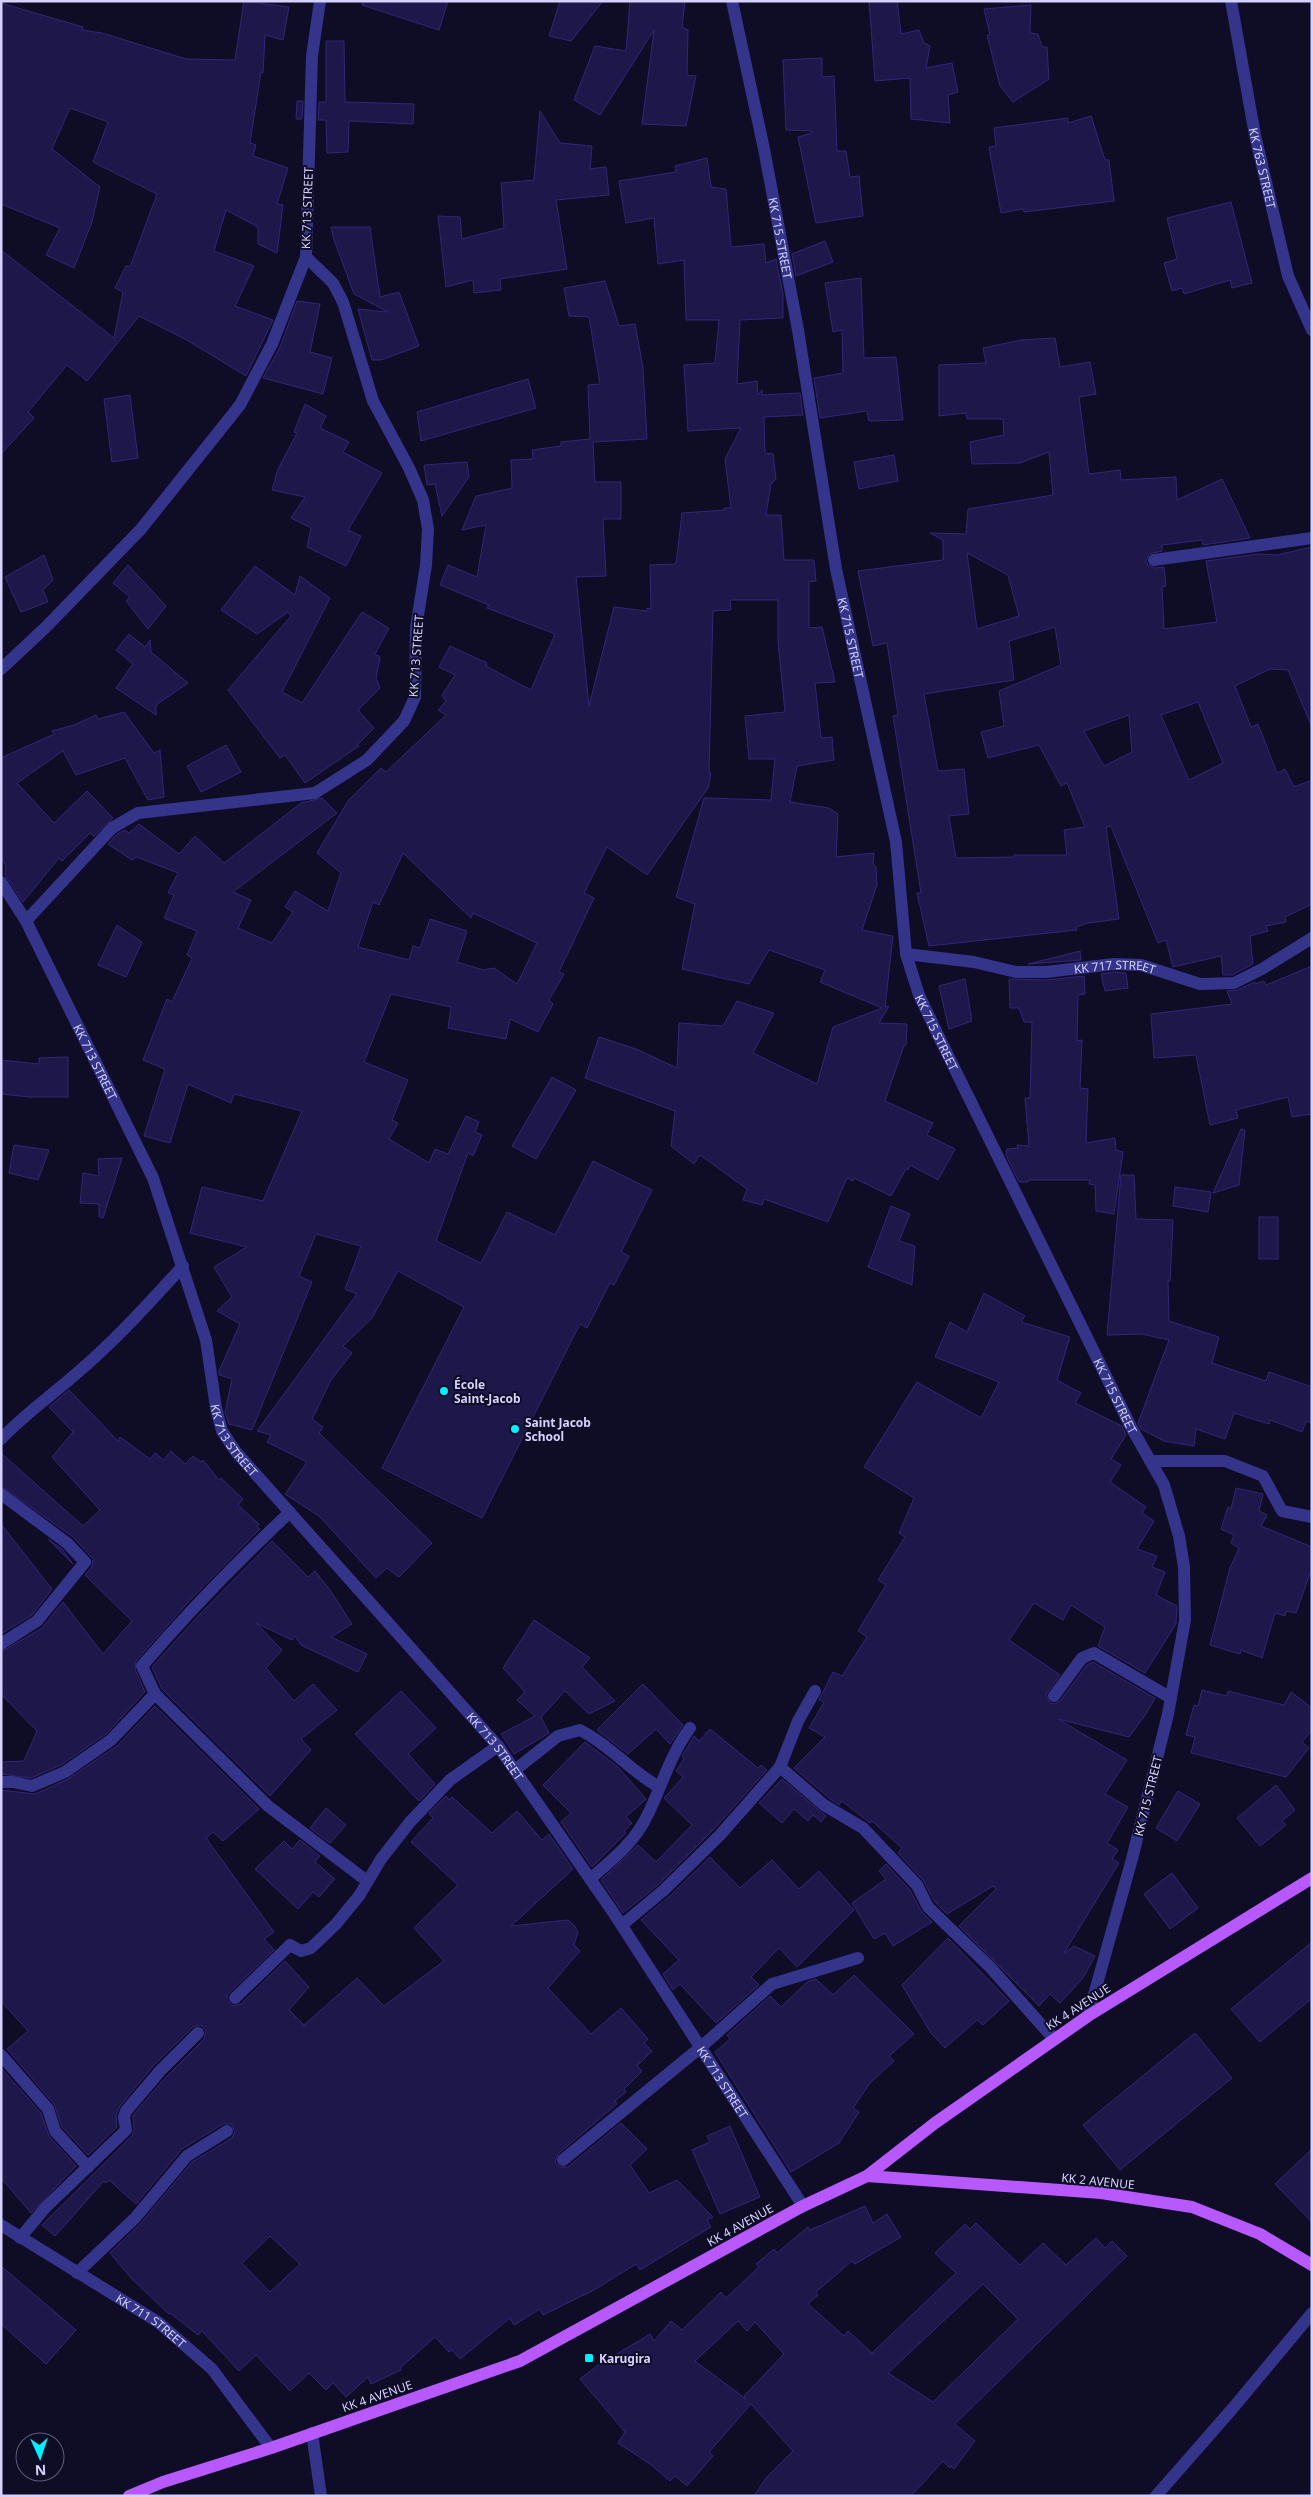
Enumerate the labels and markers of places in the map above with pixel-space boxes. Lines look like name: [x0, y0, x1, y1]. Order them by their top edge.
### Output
place label: École Saint-Jacob: [454, 1376, 521, 1407]
marker: École Saint-Jacob: [438, 1385, 450, 1397]
place label: Saint Jacob School: [525, 1414, 591, 1445]
marker: Saint Jacob School: [509, 1423, 521, 1435]
place label: Karugira: [599, 2350, 651, 2367]
marker: Karugira: [583, 2352, 595, 2364]

